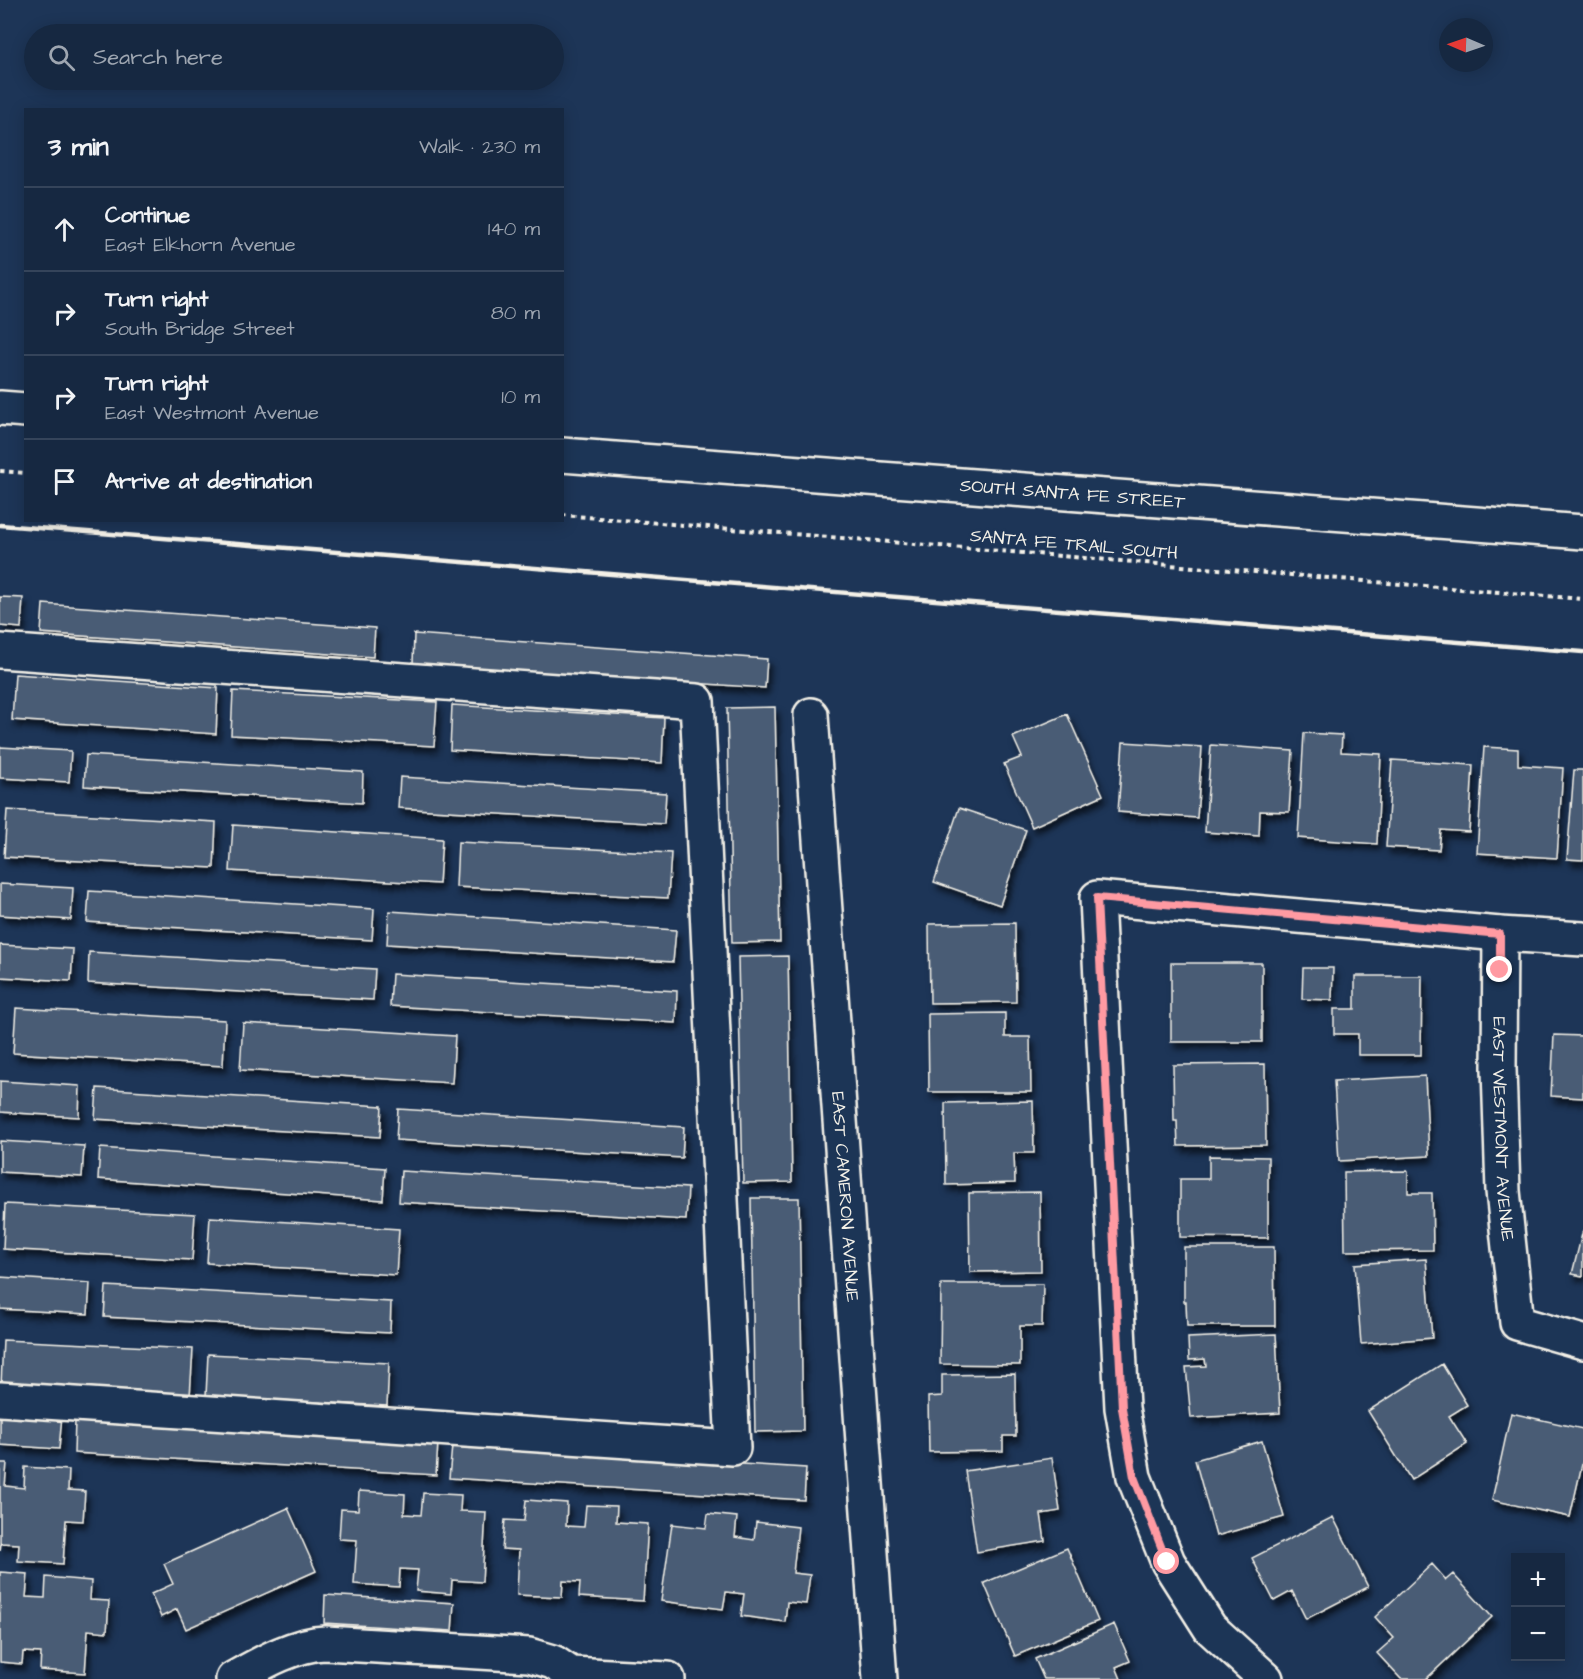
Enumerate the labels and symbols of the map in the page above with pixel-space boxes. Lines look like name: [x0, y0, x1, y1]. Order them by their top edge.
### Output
north arrow: [1439, 18, 1493, 72]
street label: SOUTH SANTA FE STREET: [959, 473, 1187, 515]
street label: SANTA FE TRAIL SOUTH: [969, 523, 1179, 566]
route end: [1486, 956, 1512, 982]
street label: EAST WESTMONT AVENUE: [1486, 1016, 1520, 1243]
street label: EAST CAMERON AVENUE: [825, 1091, 865, 1303]
route start: [1153, 1548, 1179, 1574]

